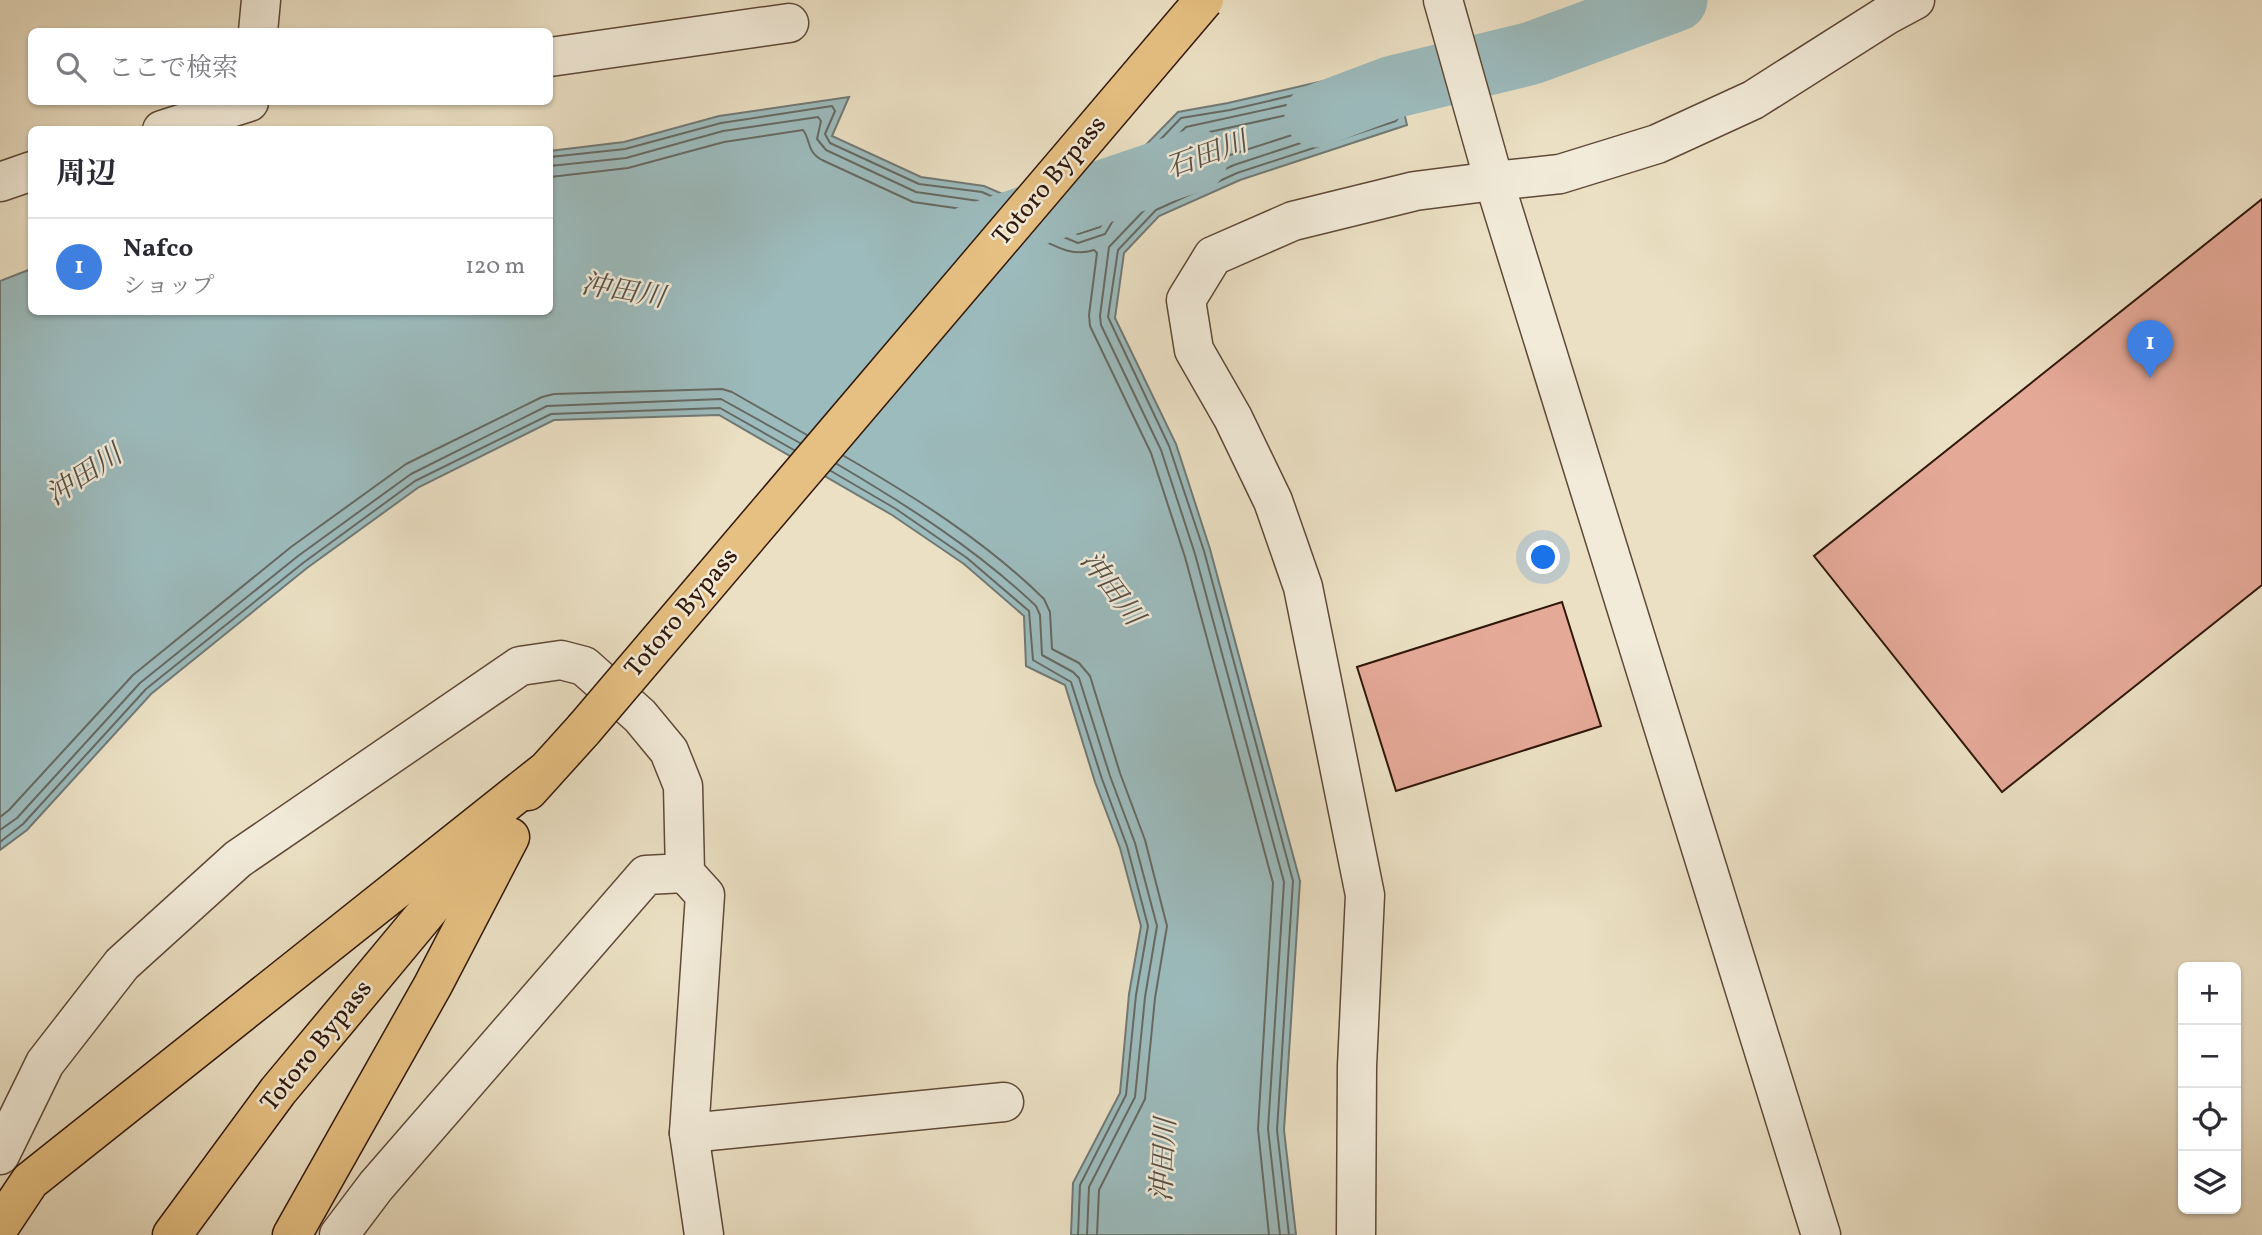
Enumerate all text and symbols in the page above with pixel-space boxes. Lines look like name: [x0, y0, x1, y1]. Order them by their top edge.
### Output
search box: [28, 28, 553, 105]
icon: search: [52, 48, 90, 86]
text: ここで検索: [108, 51, 238, 87]
street label: Totoro Bypass: [985, 108, 1115, 254]
water label: 石田川: [1161, 122, 1256, 189]
text: 周辺: [56, 154, 116, 196]
text: Nafco: [123, 231, 193, 267]
text: 1: [74, 251, 84, 283]
text: 120 m: [465, 251, 525, 283]
water label: 沖田川: [578, 266, 671, 319]
text: ショップ: [123, 271, 215, 303]
pin: 1: [2127, 320, 2173, 378]
water label: 沖田川: [39, 435, 133, 516]
street label: Totoro Bypass: [617, 540, 747, 686]
your location: [1526, 540, 1560, 574]
water label: 沖田川: [1070, 544, 1154, 637]
map controls: [2178, 962, 2241, 1214]
button: +: [2178, 962, 2241, 1025]
street label: Totoro Bypass: [253, 972, 381, 1120]
button: −: [2178, 1025, 2241, 1088]
button: locate: [2178, 1088, 2241, 1151]
water label: 沖田川: [1143, 1114, 1187, 1203]
button: layers: [2178, 1151, 2241, 1214]

